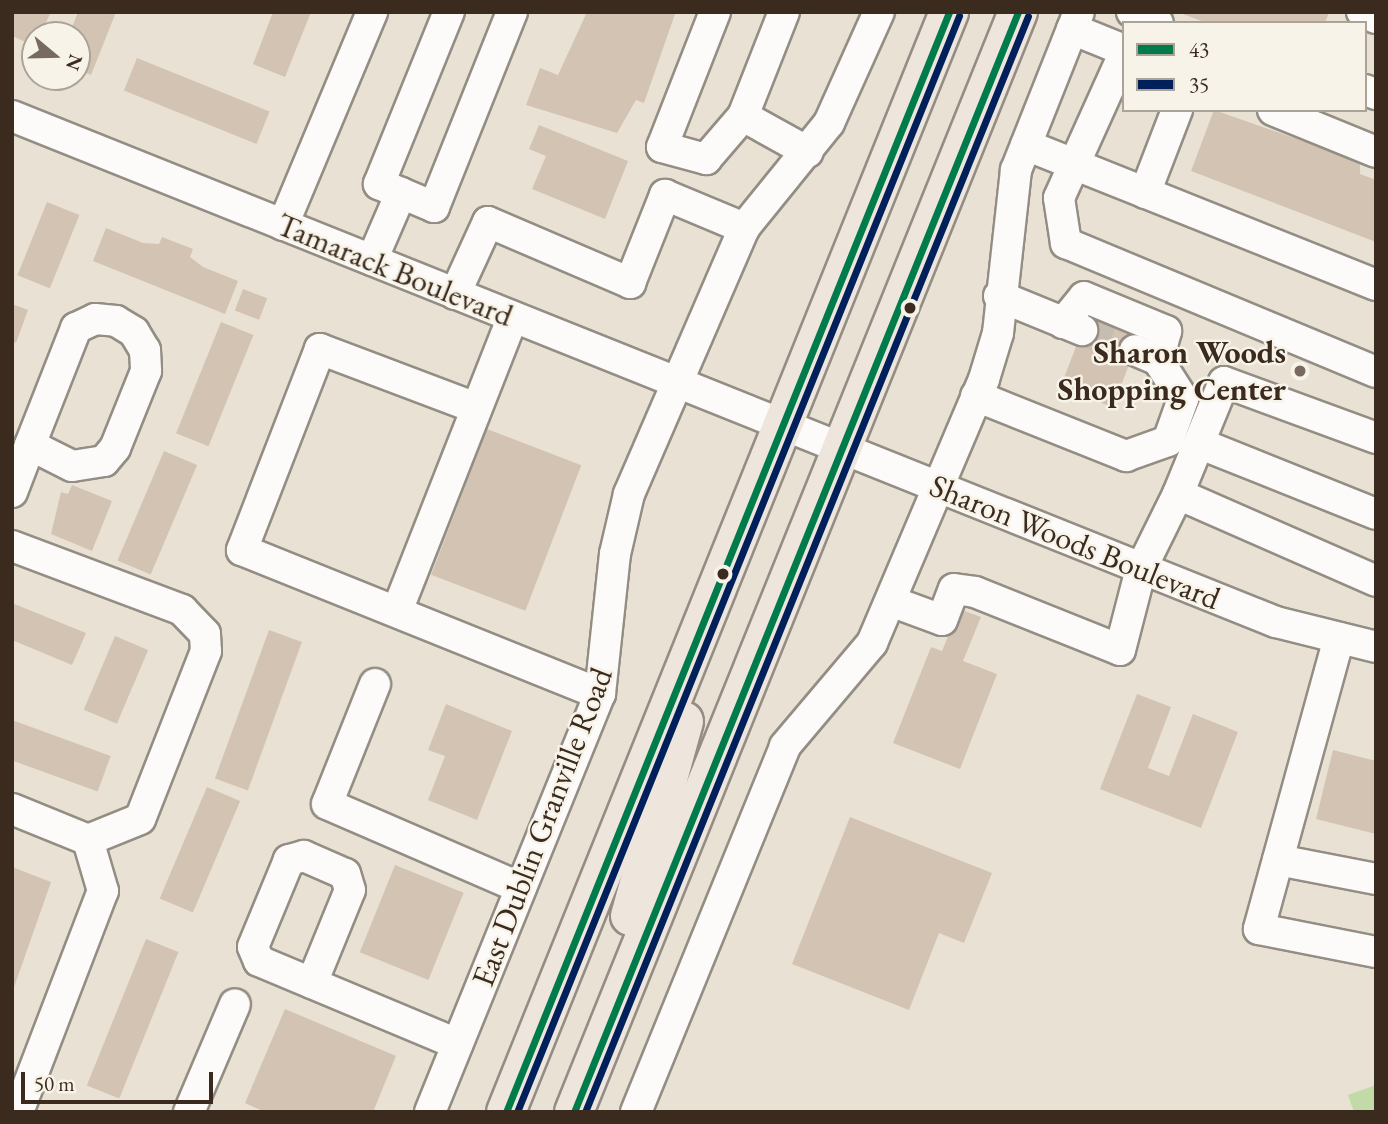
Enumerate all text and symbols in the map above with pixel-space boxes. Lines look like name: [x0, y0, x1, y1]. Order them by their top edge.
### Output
north arrow: [21, 21, 91, 91]
legend: [1122, 21, 1367, 112]
text: 43: [1189, 36, 1209, 63]
text: N: [60, 51, 89, 74]
text: 35: [1189, 71, 1209, 98]
street label: Tamarack Boulevard: [271, 205, 519, 335]
unlabelled marker: [903, 301, 917, 315]
place label: Sharon Woods Shopping Center: [1058, 334, 1286, 409]
marker: Sharon Woods Shopping Center: [1292, 363, 1308, 379]
street label: Sharon Woods Boulevard: [924, 466, 1226, 618]
unlabelled marker: [716, 567, 730, 581]
street label: East Dublin Granville Road: [463, 662, 621, 992]
scale bar: [24, 1058, 217, 1102]
text: 50 m: [34, 1070, 75, 1097]

